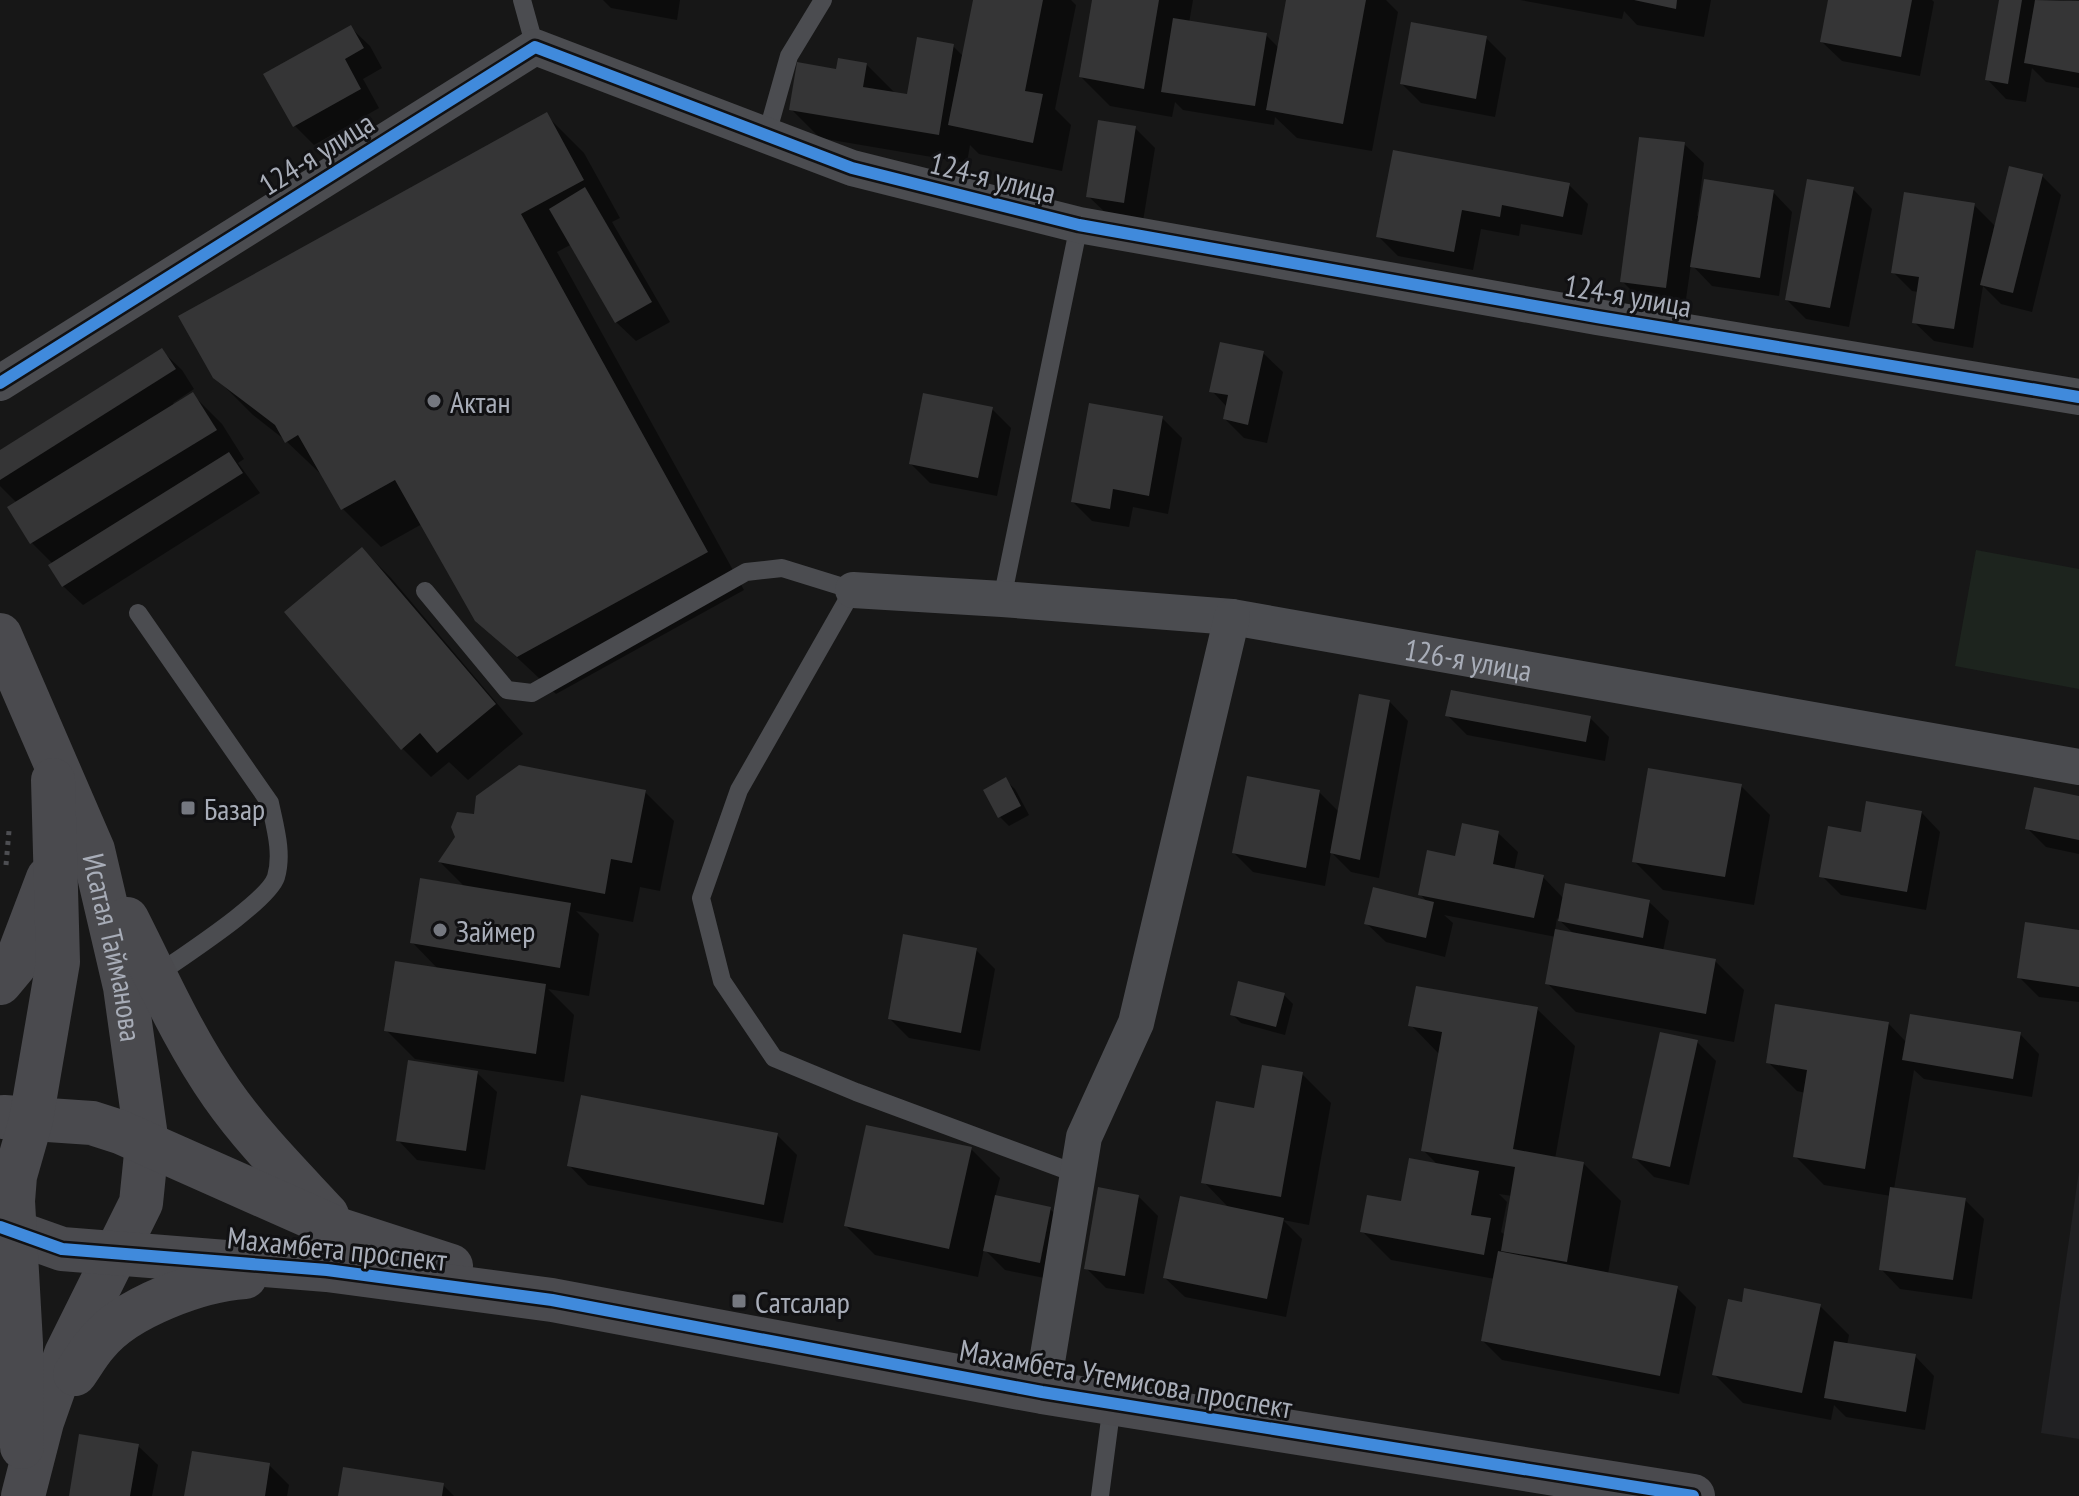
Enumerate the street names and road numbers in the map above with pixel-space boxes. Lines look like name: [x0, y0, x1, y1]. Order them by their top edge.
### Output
street label: 124-я улица: [251, 102, 381, 204]
street label: 124-я улица: [926, 143, 1060, 211]
street label: 124-я улица: [1561, 265, 1695, 325]
street label: 126-я улица: [1402, 628, 1535, 689]
street label: Исатая Тайманова: [75, 849, 152, 1044]
street label: Махамбета проспект: [225, 1217, 449, 1279]
street label: Махамбета Утемисова проспект: [957, 1330, 1296, 1427]

